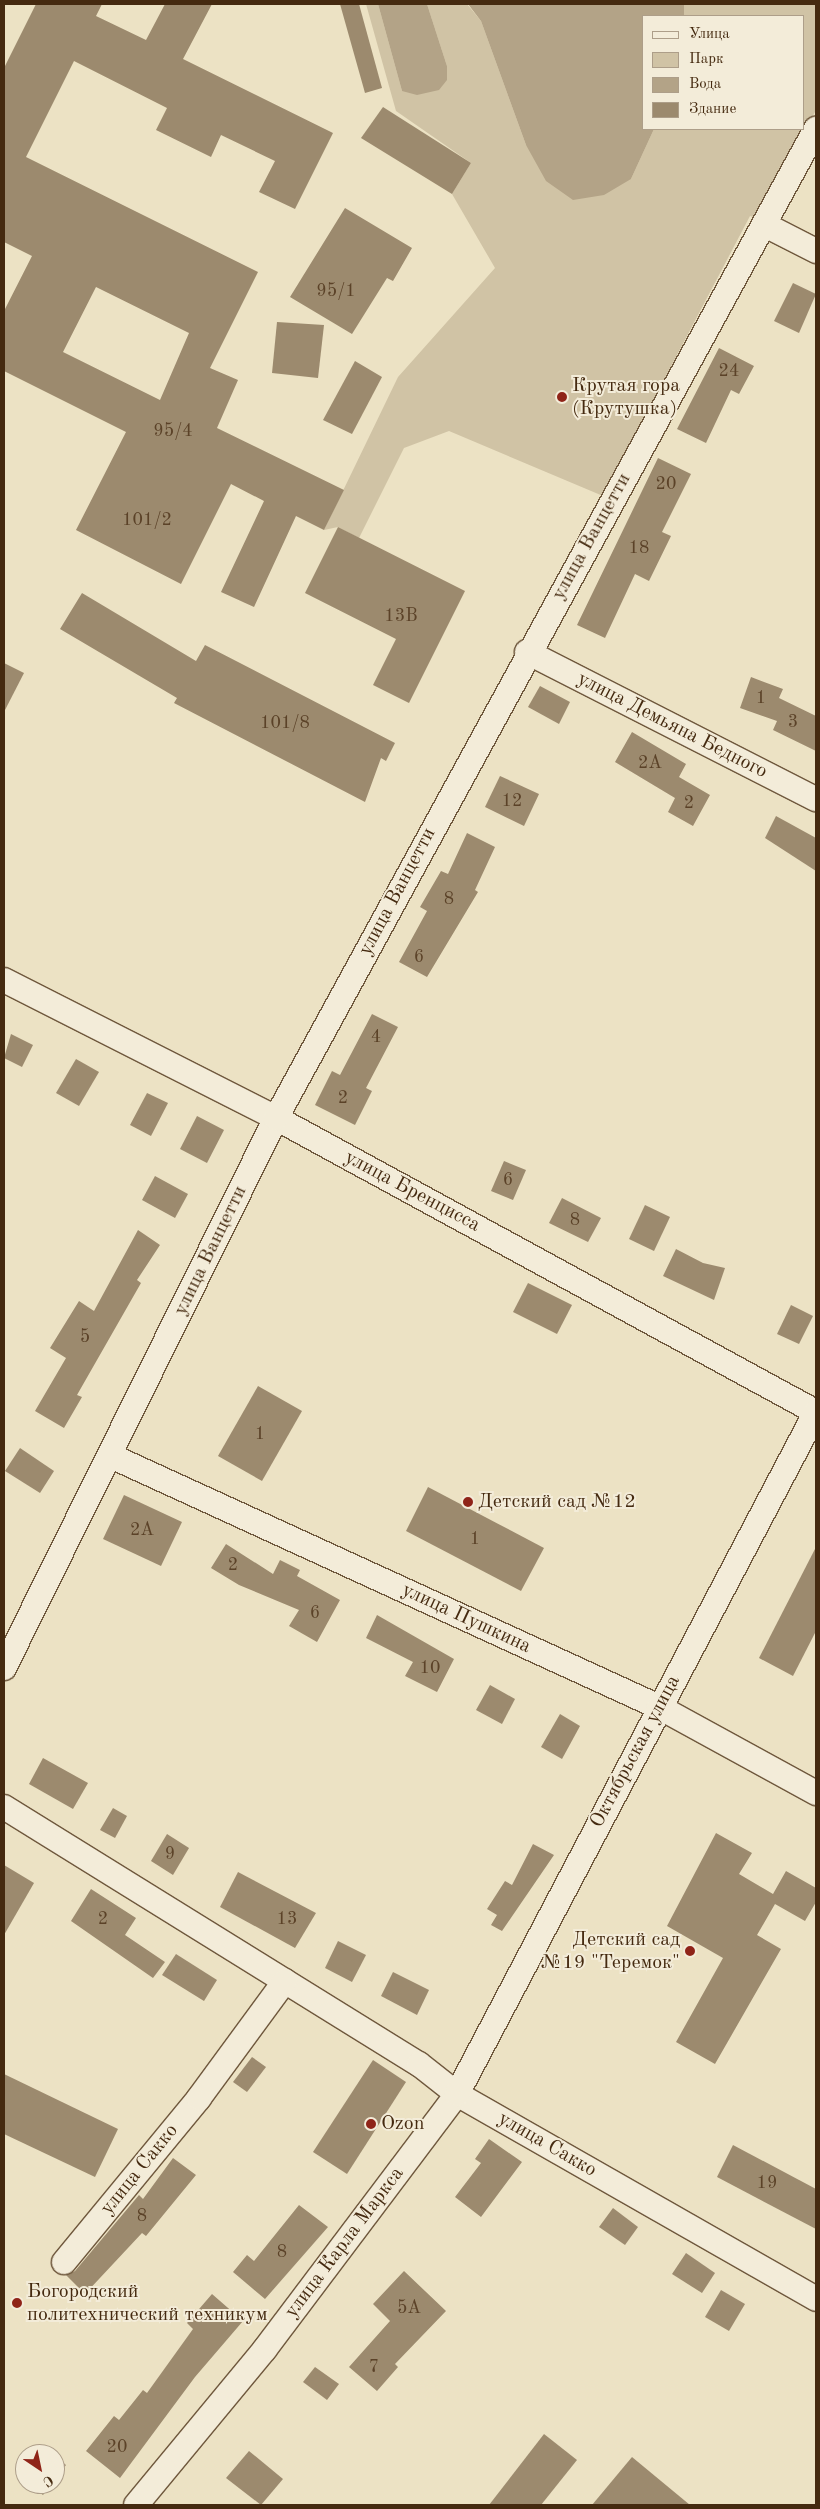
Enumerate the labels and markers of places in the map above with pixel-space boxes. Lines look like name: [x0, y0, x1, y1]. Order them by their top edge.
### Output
place label: Крутая гора (Крутушка): [572, 374, 680, 421]
marker: Крутая гора (Крутушка): [556, 391, 568, 403]
place label: Детский сад №12: [478, 1490, 636, 1514]
marker: Детский сад №12: [462, 1496, 474, 1508]
place label: Детский сад №19 "Теремок": [541, 1928, 680, 1975]
marker: Детский сад №19 "Теремок": [684, 1945, 696, 1957]
place label: Ozon: [381, 2112, 425, 2136]
marker: Ozon: [365, 2118, 377, 2130]
place label: Богородский политехнический техникум: [27, 2280, 267, 2327]
marker: Богородский политехнический техникум: [11, 2297, 23, 2309]

